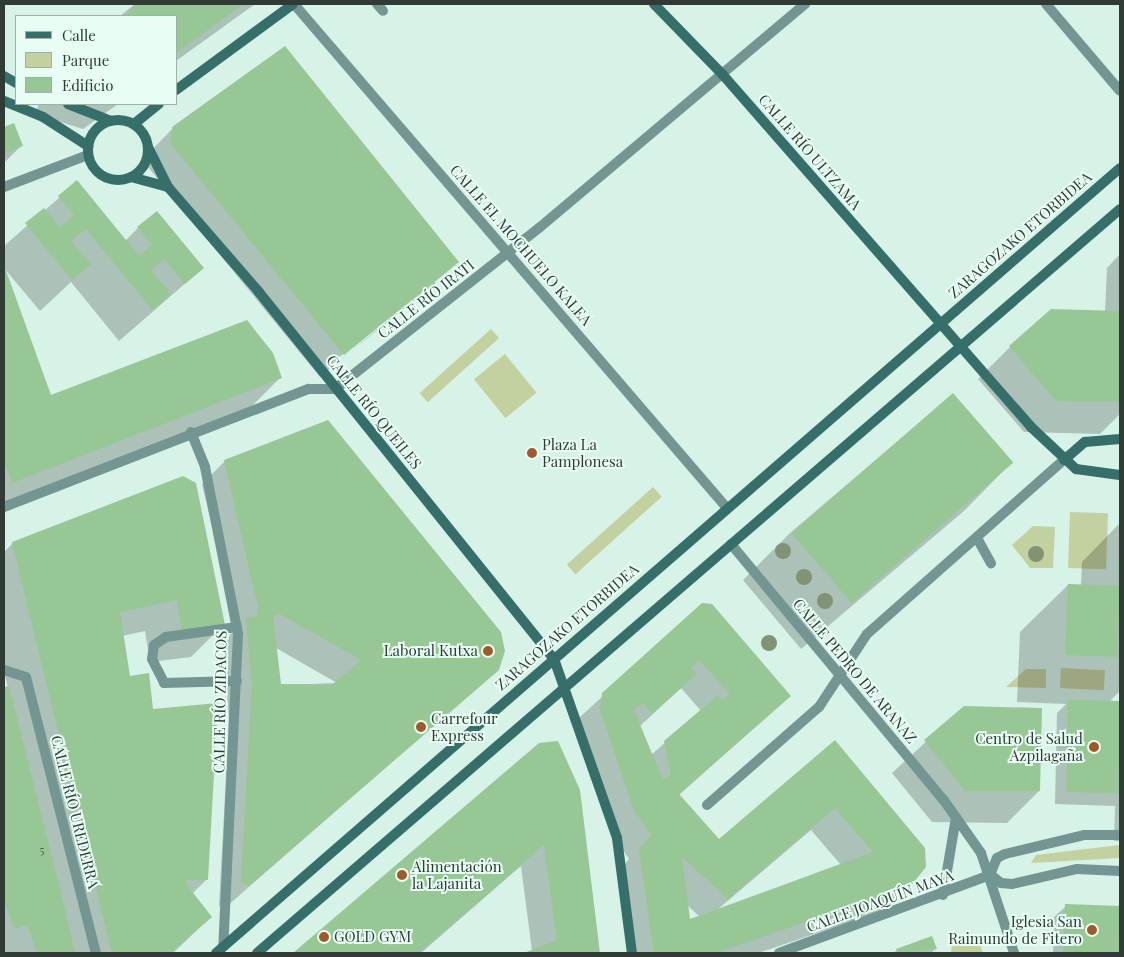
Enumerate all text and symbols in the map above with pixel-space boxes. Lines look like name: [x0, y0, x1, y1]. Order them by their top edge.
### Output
legend: [15, 15, 178, 105]
text: Calle: [62, 25, 96, 45]
text: Parque: [62, 50, 109, 70]
text: Edificio: [62, 75, 113, 95]
street label: CALLE RÍO ULTZAMA: [755, 90, 865, 214]
street label: CALLE EL MOCHUELO KALEA: [446, 161, 596, 329]
street label: ZARAGOZAKO ETORBIDEA: [945, 168, 1095, 302]
street label: CALLE RÍO IRATI: [374, 256, 478, 342]
street label: CALLE RÍO QUEILES: [323, 352, 425, 472]
place label: Plaza La Pamplonesa: [542, 435, 623, 470]
marker: Plaza La Pamplonesa: [526, 447, 538, 459]
street label: ZARAGOZAKO ETORBIDEA: [492, 560, 642, 694]
street label: CALLE PEDRO DE ARANAZ: [789, 595, 921, 747]
street label: CALLE RÍO ZIDACOS: [210, 630, 230, 774]
place label: Laboral Kutxa: [384, 642, 478, 660]
marker: Laboral Kutxa: [482, 645, 494, 657]
place label: Carrefour Express: [431, 709, 498, 744]
marker: Carrefour Express: [415, 721, 427, 733]
place label: Centro de Salud Azpilagaña: [975, 729, 1083, 764]
street label: CALLE RÍO UREDERRA: [47, 733, 103, 891]
marker: Centro de Salud Azpilagaña: [1087, 740, 1101, 754]
house number: 5: [40, 843, 44, 857]
place label: Alimentación la Lajanita: [412, 857, 502, 892]
street label: CALLE JOAQUÍN MAYA: [804, 866, 956, 936]
marker: Alimentación la Lajanita: [396, 869, 408, 881]
place label: Iglesia San Raimundo de Fitero: [948, 912, 1082, 947]
marker: Iglesia San Raimundo de Fitero: [1086, 924, 1098, 936]
place label: GOLD GYM: [334, 928, 411, 946]
marker: GOLD GYM: [318, 931, 330, 943]

